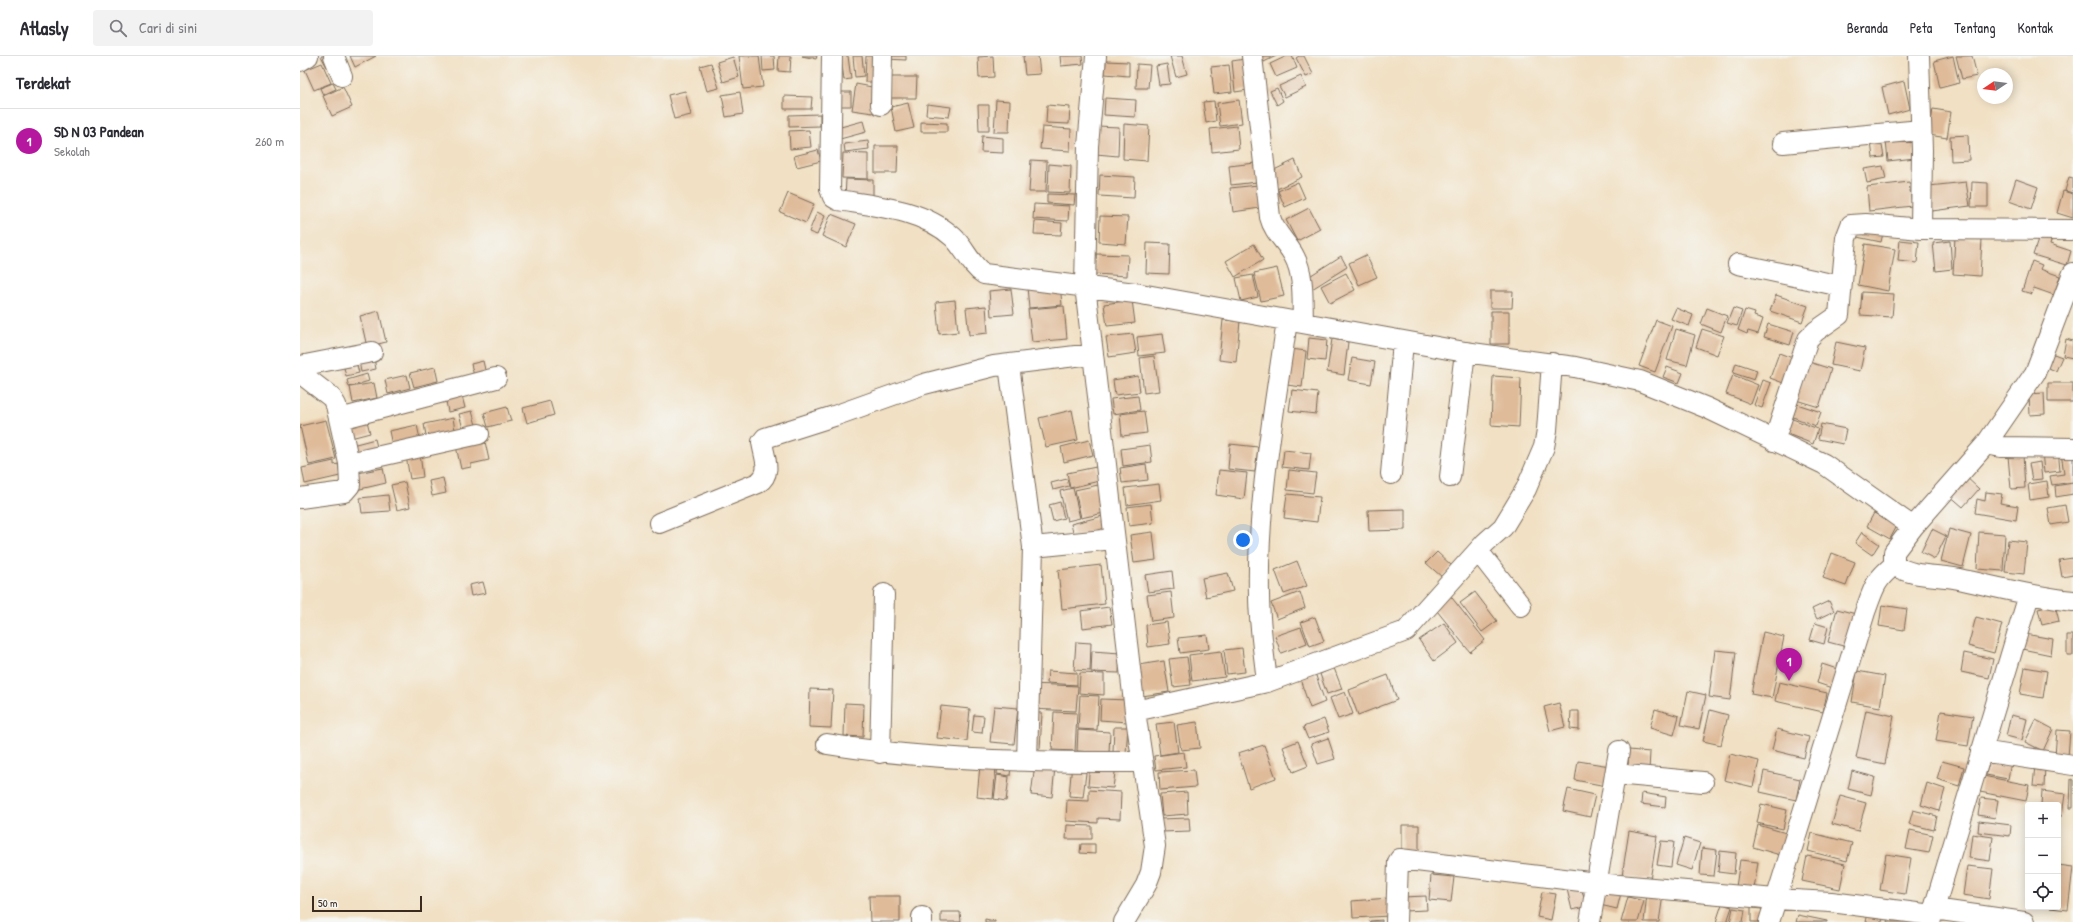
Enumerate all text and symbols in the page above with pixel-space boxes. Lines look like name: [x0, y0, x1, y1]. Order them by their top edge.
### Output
search box: [93, 10, 373, 46]
text: Atlasly: [20, 15, 69, 41]
icon: search: [107, 17, 129, 39]
text: Cari di sini: [139, 17, 197, 38]
text: Beranda: [1847, 18, 1888, 37]
text: Peta: [1910, 18, 1932, 37]
text: Tentang: [1954, 18, 1996, 37]
text: Kontak: [2018, 18, 2053, 37]
north arrow: [1977, 68, 2013, 104]
text: Terdekat: [16, 71, 70, 94]
text: SD N 03 Pandean: [54, 121, 144, 142]
text: 1: [27, 132, 31, 150]
text: 260 m: [255, 132, 284, 150]
text: Sekolah: [54, 142, 90, 160]
your location: [1233, 530, 1253, 550]
pin: 1: [1776, 648, 1802, 681]
map controls: [2025, 802, 2061, 910]
button: +: [2025, 802, 2061, 838]
button: −: [2025, 838, 2061, 874]
button: locate: [2025, 874, 2061, 910]
scale bar: [312, 894, 422, 913]
text: 50 m: [318, 896, 338, 910]

